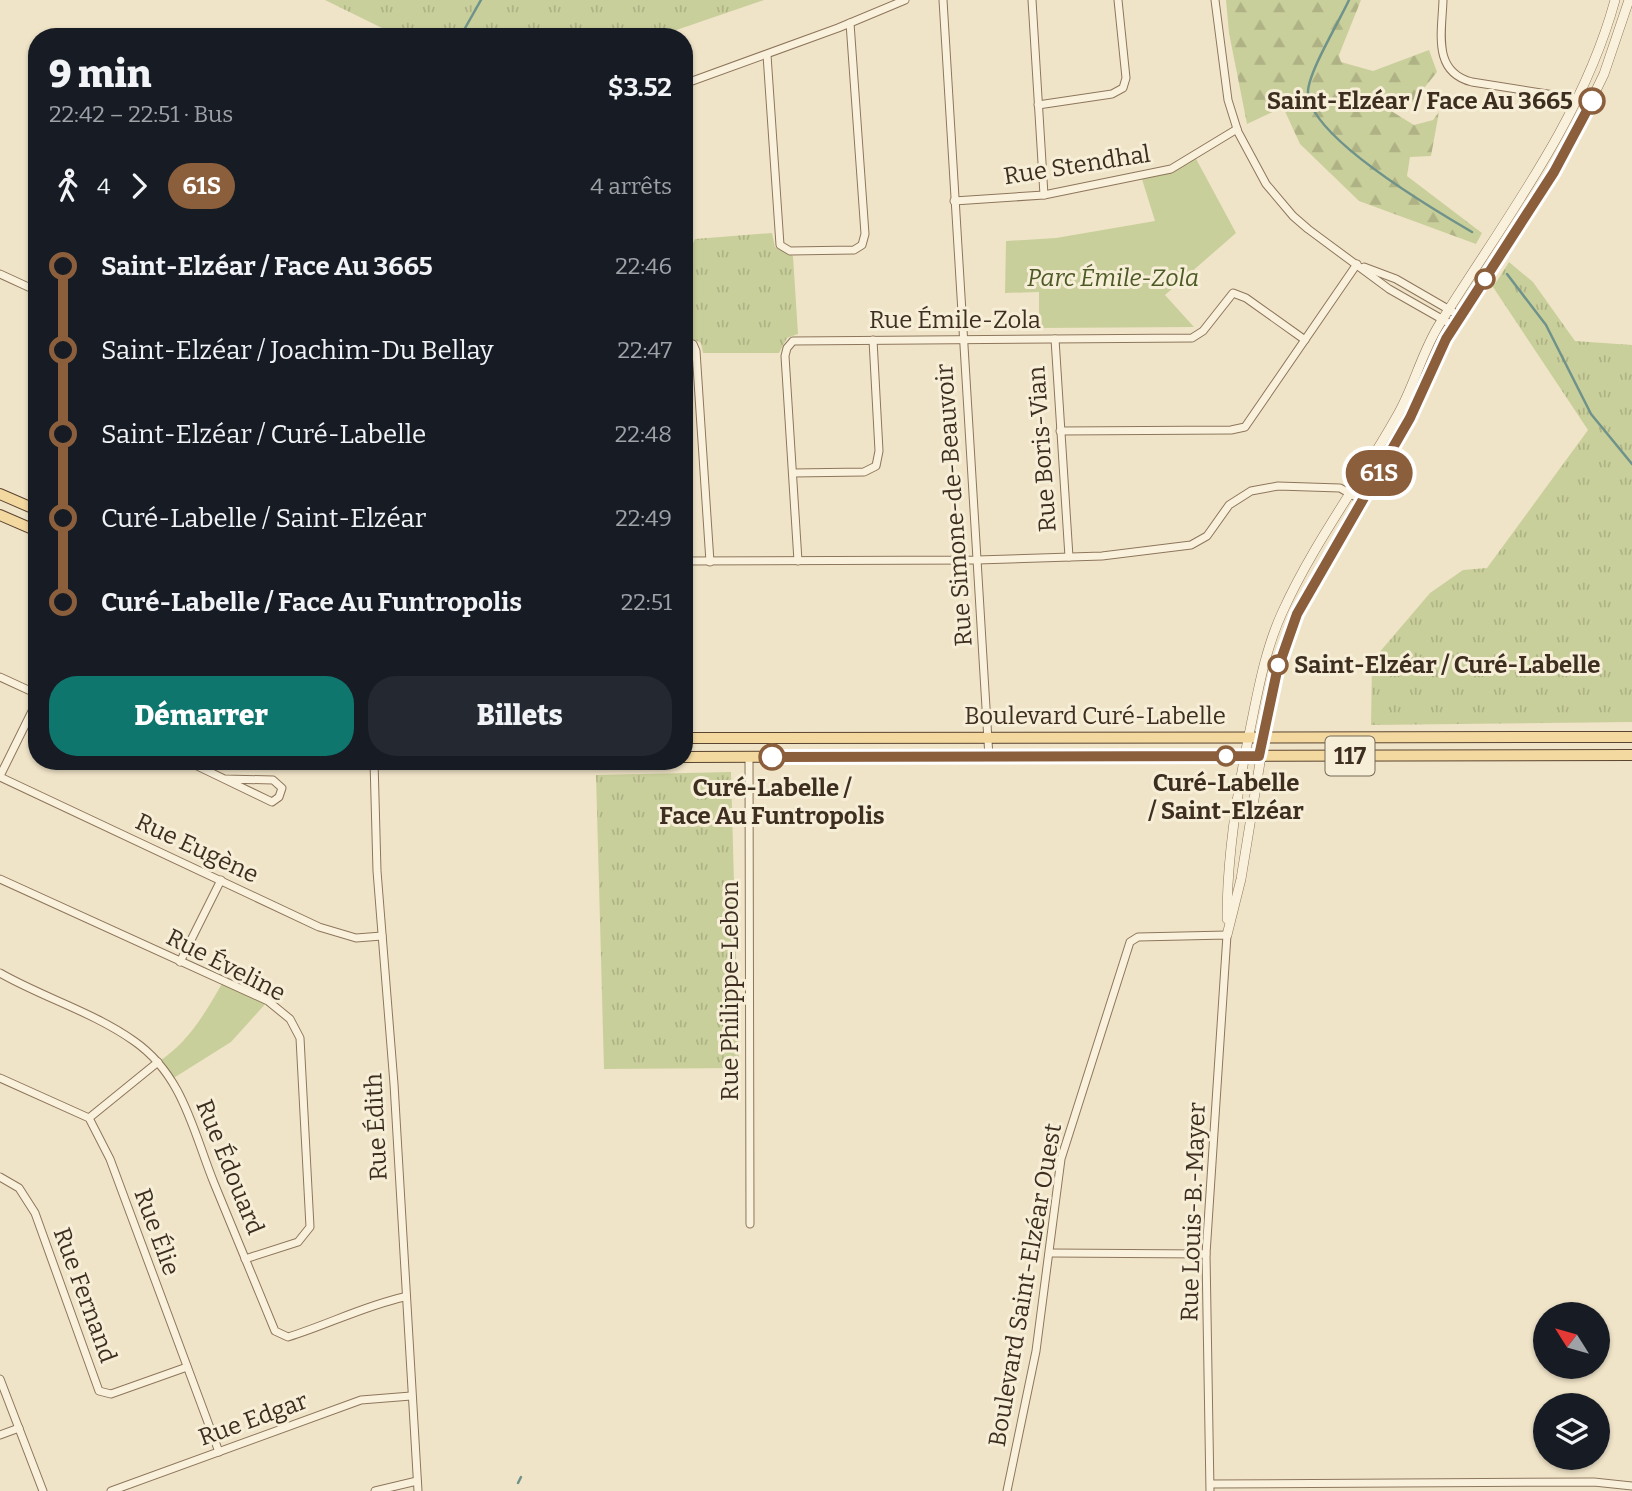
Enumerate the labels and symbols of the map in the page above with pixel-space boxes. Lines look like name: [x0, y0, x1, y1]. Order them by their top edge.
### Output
place label: Saint-Elzéar / Face Au 3665: [1267, 87, 1573, 115]
marker: Saint-Elzéar / Face Au 3665: [1579, 88, 1605, 114]
street label: Rue Stendhal: [1002, 140, 1152, 190]
park label: Parc Émile-Zola: [1027, 263, 1199, 292]
unlabelled marker: [1475, 269, 1495, 289]
street label: Rue Émile-Zola: [869, 305, 1041, 334]
street label: Rue Simone-de-Beauvoir: [930, 362, 978, 647]
street label: Rue Boris-Vian: [1022, 365, 1062, 533]
line badge: 61S: [1339, 450, 1419, 496]
place label: Saint-Elzéar / Curé-Labelle: [1294, 651, 1600, 679]
marker: Saint-Elzéar / Curé-Labelle: [1268, 655, 1288, 675]
street label: Boulevard Curé-Labelle: [964, 702, 1226, 730]
road number: 117: [1326, 736, 1374, 776]
marker: Curé-Labelle / Face Au Funtropolis: [759, 744, 785, 770]
marker: Curé-Labelle / Saint-Elzéar: [1216, 746, 1236, 766]
place label: Curé-Labelle / Saint-Elzéar: [1147, 769, 1304, 825]
place label: Curé-Labelle / Face Au Funtropolis: [659, 774, 885, 830]
street label: Rue Eugène: [131, 807, 263, 889]
street label: Rue Philippe-Lebon: [716, 881, 744, 1101]
street label: Rue Éveline: [162, 922, 291, 1007]
street label: Rue Édith: [358, 1073, 393, 1181]
street label: Rue Édouard: [190, 1095, 271, 1239]
street label: Rue Louis-B.-Mayer: [1175, 1102, 1211, 1322]
street label: Boulevard Saint-Elzéar Ouest: [983, 1121, 1067, 1449]
street label: Rue Élie: [128, 1184, 187, 1279]
street label: Rue Fernand: [48, 1224, 122, 1366]
north arrow: [1533, 1302, 1610, 1379]
street label: Rue Edgar: [195, 1386, 312, 1452]

